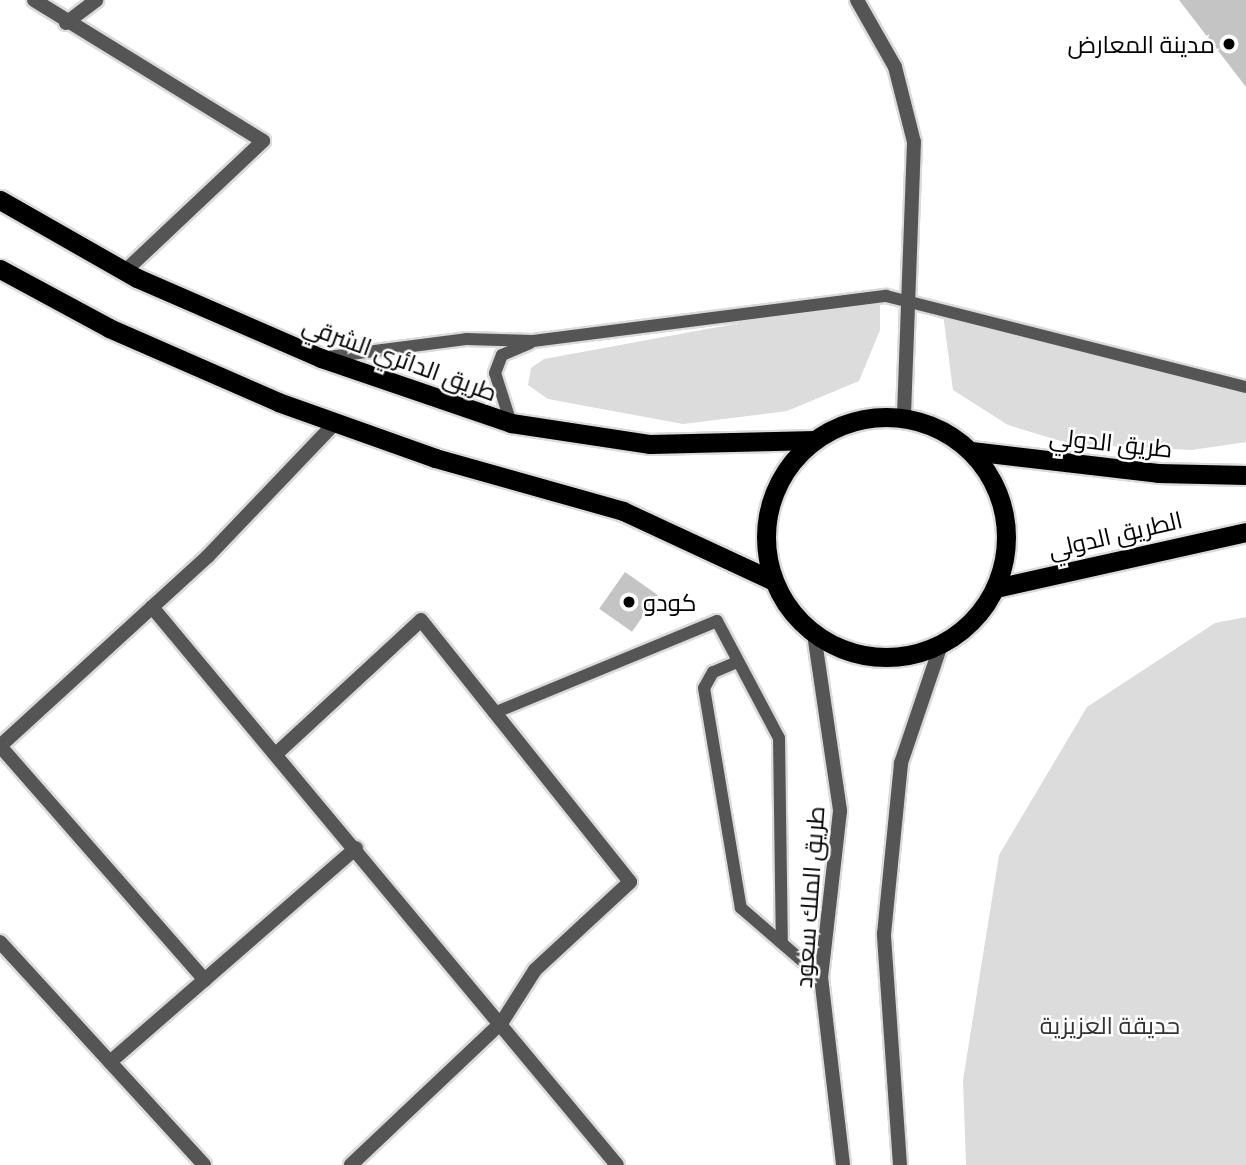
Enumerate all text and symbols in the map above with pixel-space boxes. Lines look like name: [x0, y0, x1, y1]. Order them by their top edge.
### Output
place label: مدينة المعارض: [1068, 30, 1215, 58]
marker: مدينة المعارض: [1221, 36, 1237, 52]
street label: طريق الدائري الشرقي: [299, 309, 501, 407]
street label: طريق الدولي: [1048, 421, 1174, 463]
street label: الطريق الدولي: [1045, 505, 1185, 563]
place label: كودو: [643, 588, 697, 616]
marker: كودو: [621, 594, 637, 610]
street label: طريق الملك سعود: [788, 805, 830, 989]
park label: حديقة العزيزية: [1040, 1011, 1180, 1039]

